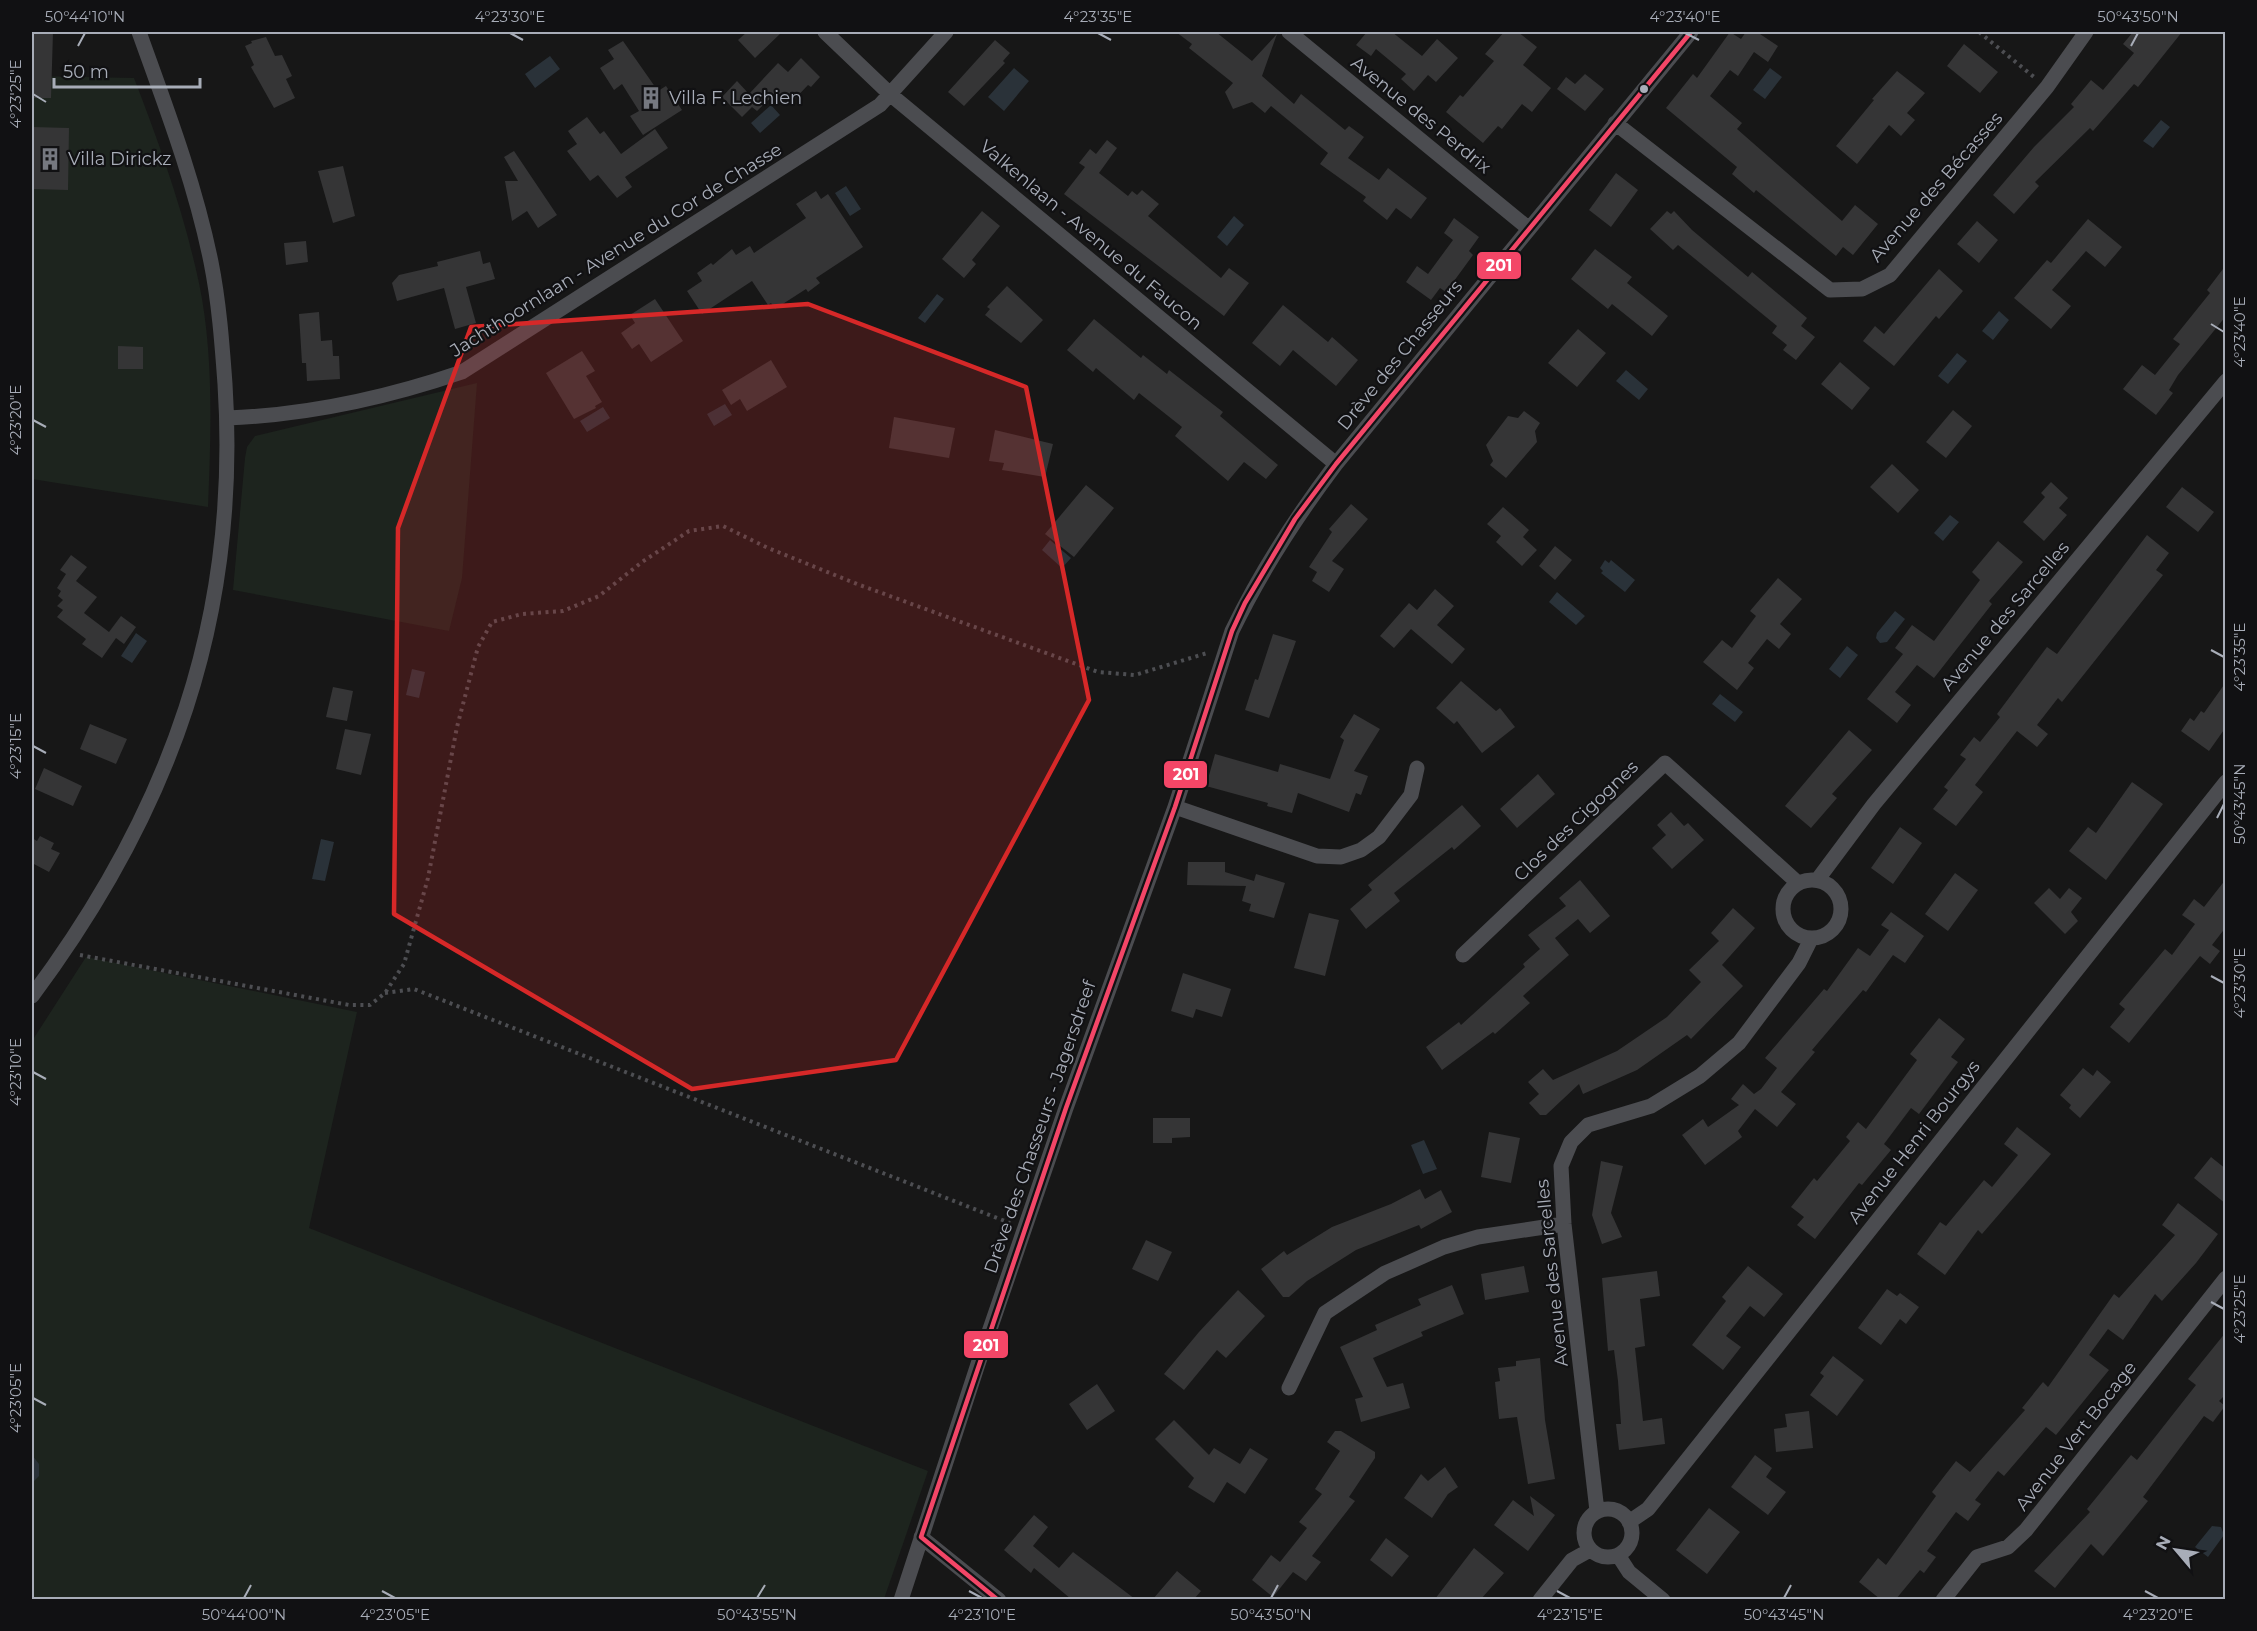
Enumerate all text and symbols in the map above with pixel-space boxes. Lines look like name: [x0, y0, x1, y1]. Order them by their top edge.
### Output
text: 50°44'10"N: [45, 7, 125, 26]
text: 4°23'30"E: [475, 7, 545, 26]
text: 4°23'35"E: [1064, 7, 1132, 26]
text: 4°23'40"E: [1649, 7, 1721, 26]
text: 50°43'50"N: [2097, 7, 2179, 26]
scale bar: [54, 51, 200, 89]
street label: Avenue des Perdrix: [1347, 52, 1496, 178]
text: 4°23'25"E: [6, 59, 25, 129]
text: 50 m: [63, 61, 109, 83]
unlabelled marker: [1638, 83, 1650, 95]
building icon: Villa F. Lechien: [638, 85, 664, 111]
place label: Villa F. Lechien: [669, 87, 802, 109]
street label: Avenue des Bécasses: [1865, 107, 2007, 267]
street label: Valkenlaan - Avenue du Faucon: [975, 135, 1207, 335]
street label: Jachthoornlaan - Avenue du Cor de Chasse: [445, 138, 786, 362]
building icon: Villa Dirickz: [37, 146, 63, 172]
place label: Villa Dirickz: [68, 148, 172, 170]
line badge: 201: [1476, 251, 1522, 280]
text: 201: [1486, 256, 1512, 275]
street label: Drève des Chasseurs: [1333, 276, 1467, 434]
text: 4°23'40"E: [2230, 296, 2249, 368]
text: 4°23'20"E: [6, 385, 25, 455]
street label: Avenue des Sarcelles: [1936, 537, 2074, 695]
text: 4°23'35"E: [2230, 623, 2249, 691]
text: 4°23'15"E: [6, 713, 25, 779]
street label: Clos des Cigognes: [1509, 756, 1643, 886]
line badge: 201: [1163, 760, 1208, 789]
text: 50°43'45"N: [2230, 764, 2249, 844]
text: 201: [1173, 765, 1199, 784]
text: 4°23'30"E: [2230, 948, 2249, 1018]
street label: Drève des Chasseurs - Jagersdreef: [979, 977, 1101, 1276]
text: 4°23'10"E: [6, 1038, 25, 1106]
street label: Avenue Henri Bourgys: [1843, 1056, 1985, 1228]
street label: Avenue des Sarcelles: [1531, 1178, 1573, 1368]
text: 4°23'25"E: [2230, 1274, 2249, 1344]
line badge: 201: [963, 1330, 1009, 1359]
text: 201: [973, 1336, 999, 1355]
street label: Avenue Vert Bocage: [2011, 1357, 2141, 1515]
text: 4°23'05"E: [6, 1363, 25, 1433]
north arrow: [2146, 1520, 2206, 1580]
text: N: [2152, 1533, 2175, 1553]
text: 50°44'00"N: [202, 1605, 286, 1624]
text: 4°23'05"E: [360, 1605, 430, 1624]
text: 50°43'55"N: [717, 1605, 797, 1624]
text: 4°23'10"E: [948, 1605, 1016, 1624]
text: 50°43'50"N: [1230, 1605, 1312, 1624]
text: 4°23'15"E: [1537, 1605, 1603, 1624]
text: 50°43'45"N: [1744, 1605, 1824, 1624]
text: 4°23'20"E: [2123, 1605, 2193, 1624]

